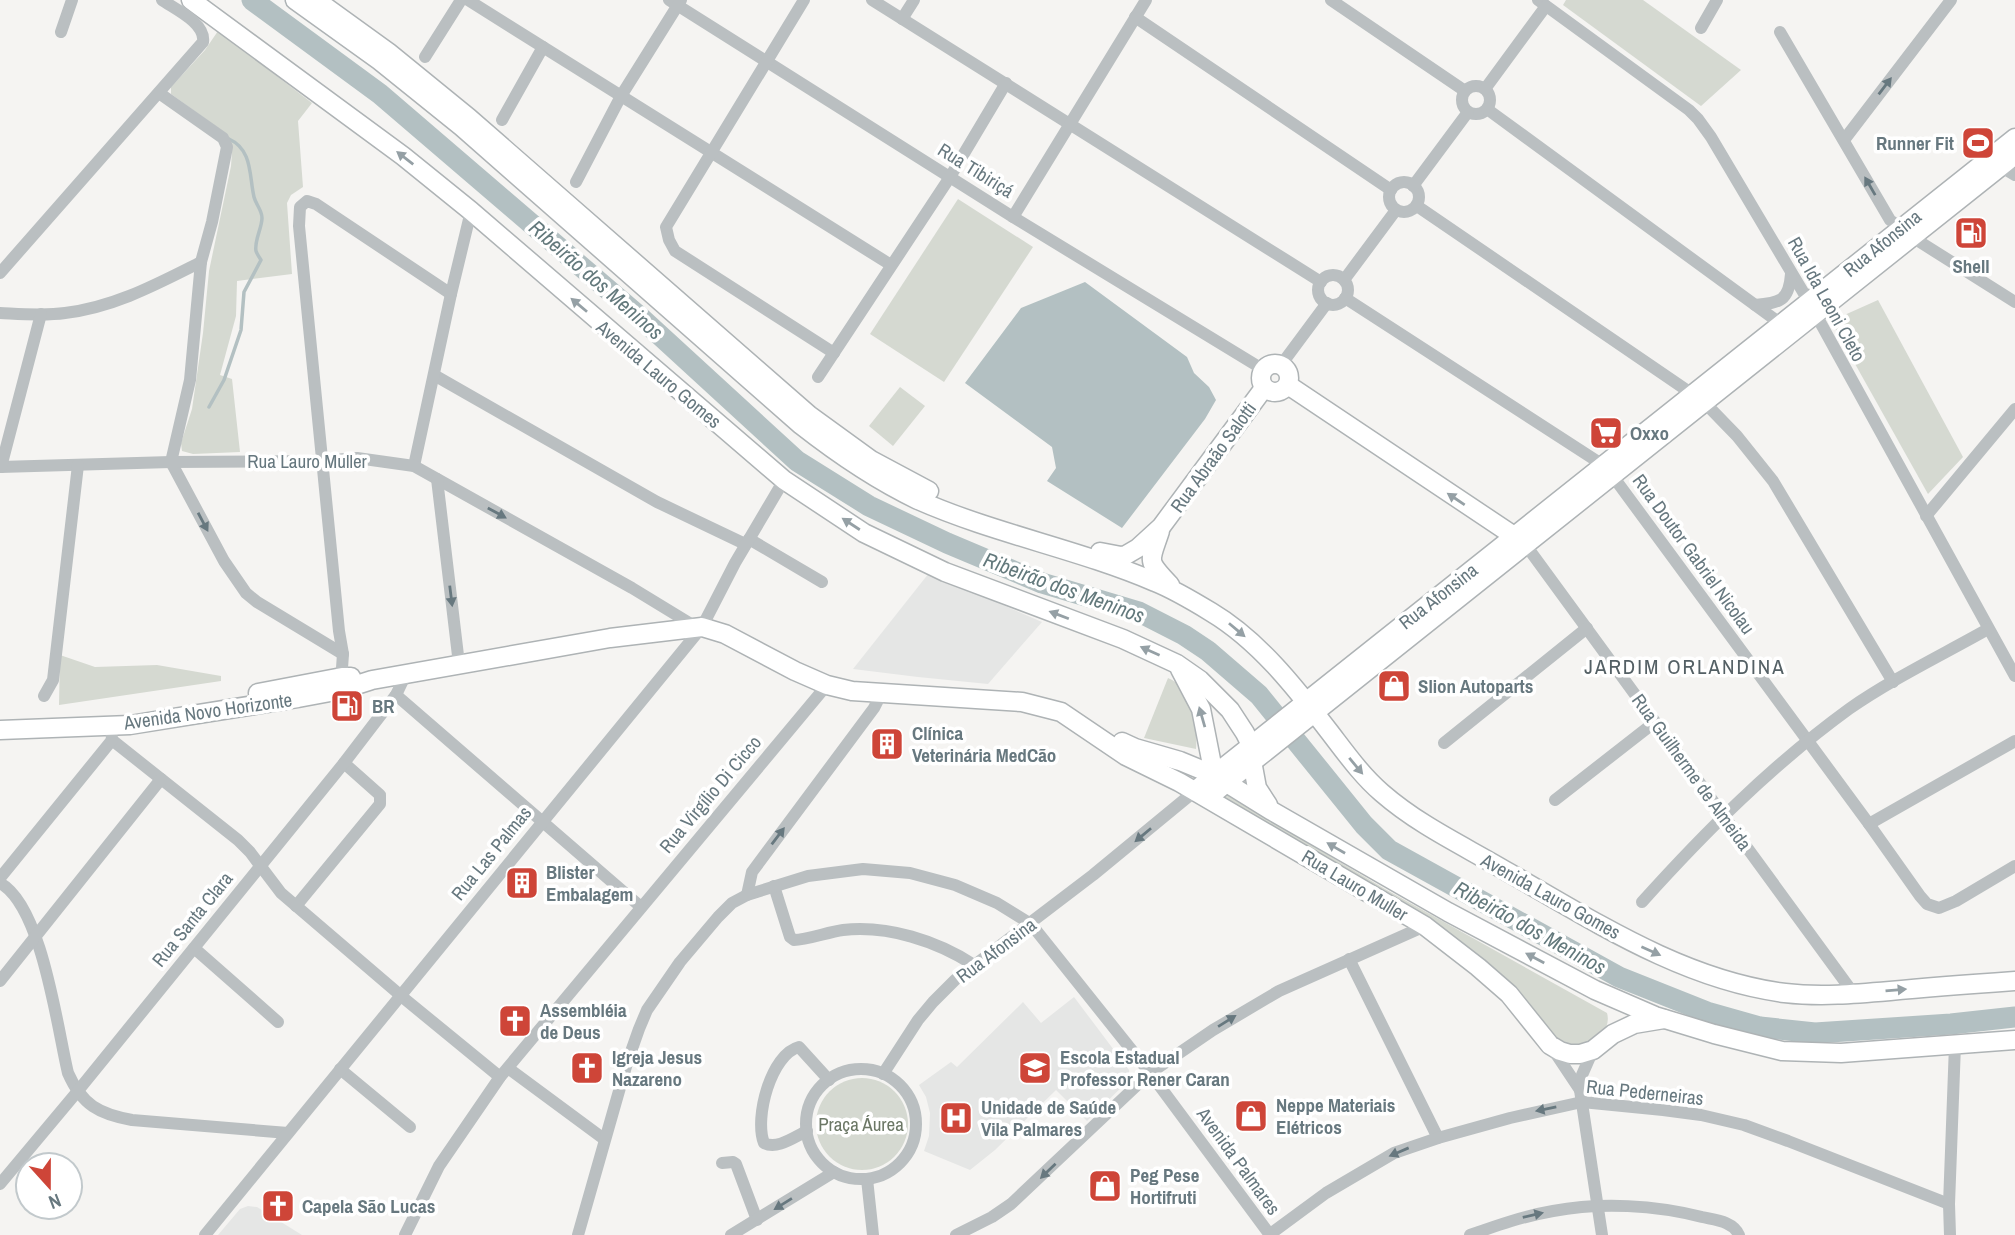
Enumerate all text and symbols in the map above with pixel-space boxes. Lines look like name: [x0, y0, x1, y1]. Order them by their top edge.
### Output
one-way arrow: [1878, 77, 1892, 95]
sports icon: Runner Fit: [1959, 124, 1997, 162]
place label: Runner Fit: [1876, 130, 1954, 156]
street label: Rua Tibiriçá: [933, 136, 1019, 204]
one-way arrow: [397, 151, 415, 166]
one-way arrow: [1864, 177, 1876, 196]
street label: Rua Afonsina: [1837, 203, 1927, 283]
water label: Ribeirão dos Meninos: [523, 213, 670, 346]
fuel station icon: Shell: [1952, 214, 1990, 252]
street label: Rua Ida Leoni Cleto: [1782, 232, 1872, 366]
place label: Shell: [1952, 253, 1990, 279]
one-way arrow: [570, 297, 588, 313]
street label: Avenida Lauro Gomes: [590, 313, 727, 434]
street label: Rua Abraão Salotti: [1164, 396, 1262, 518]
supermarket icon: Oxxo: [1587, 414, 1625, 452]
place label: Oxxo: [1630, 420, 1669, 446]
street label: Rua Lauro Muller: [247, 448, 368, 474]
street label: Rua Doutor Gabriel Nicolau: [1627, 469, 1761, 639]
one-way arrow: [1447, 493, 1466, 506]
one-way arrow: [487, 506, 507, 518]
one-way arrow: [197, 512, 209, 532]
one-way arrow: [842, 518, 861, 531]
water label: Ribeirão dos Meninos: [980, 545, 1149, 630]
street label: Rua Afonsina: [1393, 557, 1483, 635]
one-way arrow: [445, 585, 456, 607]
one-way arrow: [1049, 609, 1070, 620]
one-way arrow: [1228, 622, 1245, 637]
one-way arrow: [1140, 645, 1160, 657]
district label: JARDIM ORLANDINA: [1584, 652, 1786, 681]
shop icon: Slion Autoparts: [1375, 667, 1413, 705]
place label: Slion Autoparts: [1418, 673, 1533, 699]
street label: Avenida Novo Horizonte: [121, 686, 294, 736]
fuel station icon: BR: [328, 687, 366, 725]
street label: Rua Guilherme de Almeida: [1626, 688, 1758, 856]
place label: BR: [372, 693, 395, 719]
one-way arrow: [1197, 706, 1207, 727]
place label: Clínica Veterinária MedCão: [912, 720, 1056, 768]
building icon: Clínica Veterinária MedCão: [868, 725, 906, 763]
street label: Rua Virgílio Di Cicco: [653, 730, 767, 858]
one-way arrow: [1348, 757, 1364, 775]
street label: Rua Las Palmas: [445, 800, 537, 906]
one-way arrow: [771, 827, 785, 845]
one-way arrow: [1134, 827, 1151, 842]
one-way arrow: [1327, 842, 1346, 854]
street label: Rua Lauro Muller: [1297, 843, 1414, 927]
street label: Avenida Lauro Gomes: [1476, 846, 1626, 945]
place label: Blister Embalagem: [546, 859, 633, 907]
building icon: Blister Embalagem: [503, 864, 541, 902]
street label: Rua Santa Clara: [146, 866, 239, 972]
water label: Ribeirão dos Meninos: [1449, 874, 1612, 982]
street label: Rua Afonsina: [951, 911, 1041, 989]
one-way arrow: [1641, 946, 1662, 957]
one-way arrow: [1525, 952, 1545, 964]
one-way arrow: [1885, 984, 1907, 995]
place label: Assembléia de Deus: [540, 997, 627, 1045]
church icon: Assembléia de Deus: [496, 1002, 534, 1040]
one-way arrow: [1218, 1015, 1237, 1028]
place label: Igreja Jesus Nazareno: [612, 1044, 702, 1092]
place label: Escola Estadual Professor Rener Caran: [1060, 1044, 1230, 1092]
church icon: Igreja Jesus Nazareno: [568, 1049, 606, 1087]
school or university icon: Escola Estadual Professor Rener Caran: [1016, 1049, 1054, 1087]
street label: Rua Pederneiras: [1585, 1073, 1705, 1111]
place label: Neppe Materiais Elétricos: [1276, 1092, 1396, 1140]
place label: Unidade de Saúde Vila Palmares: [981, 1094, 1116, 1142]
shop icon: Neppe Materiais Elétricos: [1232, 1097, 1270, 1135]
hospital icon: Unidade de Saúde Vila Palmares: [937, 1099, 975, 1137]
street label: Avenida Palmares: [1191, 1101, 1287, 1220]
one-way arrow: [1535, 1104, 1557, 1115]
park label: Praça Áurea: [818, 1111, 904, 1137]
one-way arrow: [1388, 1147, 1409, 1158]
north arrow: [14, 1151, 84, 1221]
one-way arrow: [1040, 1162, 1057, 1178]
place label: Peg Pese Hortifruti: [1130, 1162, 1200, 1210]
shop icon: Peg Pese Hortifruti: [1086, 1167, 1124, 1205]
church icon: Capela São Lucas: [259, 1187, 297, 1225]
text: N: [45, 1188, 65, 1216]
place label: Capela São Lucas: [302, 1193, 435, 1219]
one-way arrow: [773, 1197, 792, 1210]
one-way arrow: [1522, 1209, 1544, 1220]

